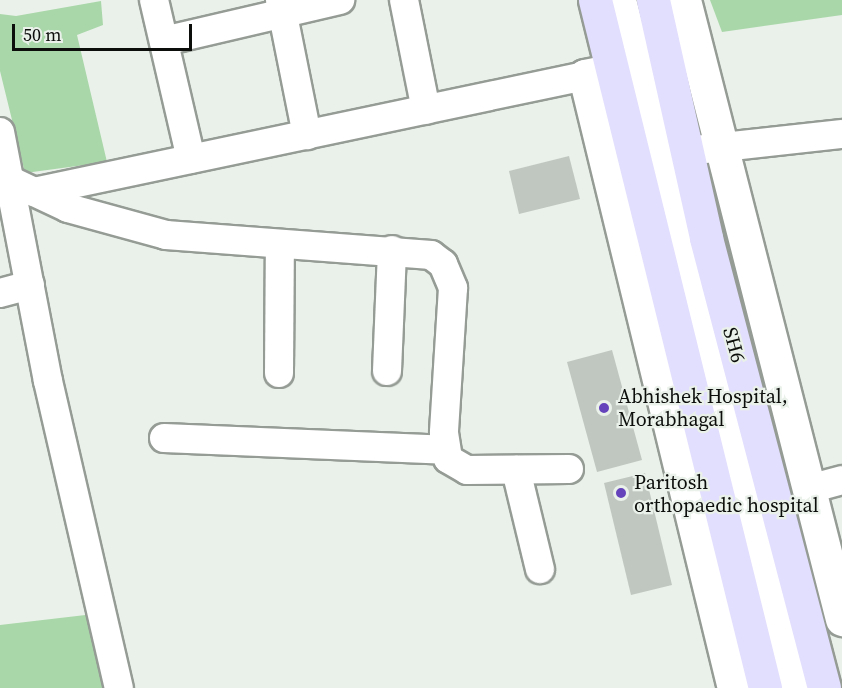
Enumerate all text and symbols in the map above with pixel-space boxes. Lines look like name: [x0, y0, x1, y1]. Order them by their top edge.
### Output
scale bar: [15, 12, 195, 50]
text: 50 m: [23, 22, 61, 47]
street label: SH6: [718, 325, 750, 365]
place label: Abhishek Hospital, Morabhagal: [618, 384, 788, 431]
marker: Abhishek Hospital, Morabhagal: [595, 399, 613, 417]
place label: Paritosh orthopaedic hospital: [634, 470, 819, 517]
marker: Paritosh orthopaedic hospital: [612, 484, 630, 502]

